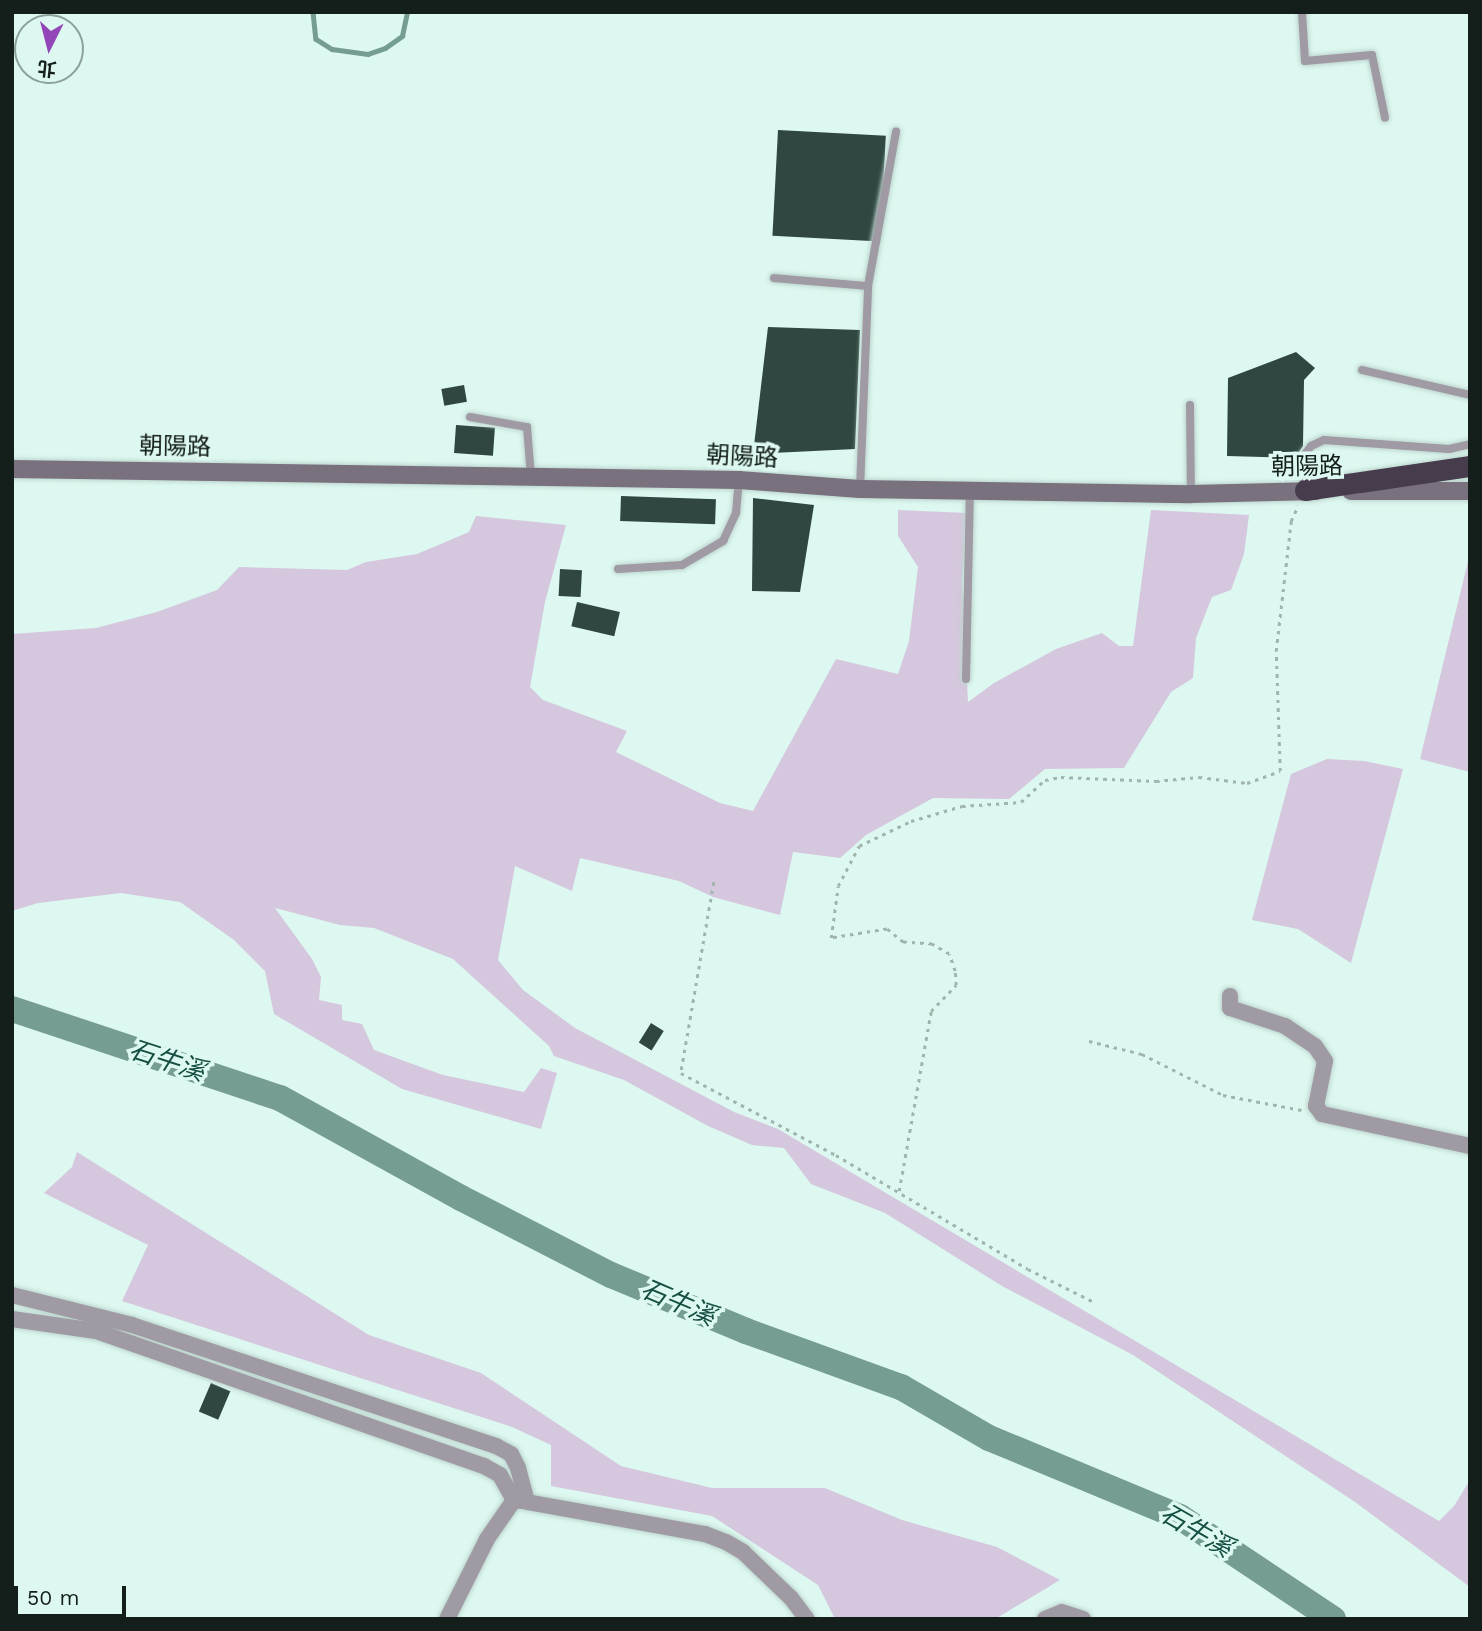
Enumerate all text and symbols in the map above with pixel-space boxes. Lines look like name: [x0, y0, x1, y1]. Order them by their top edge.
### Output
north arrow: [14, 14, 84, 84]
text: 北: [36, 56, 58, 81]
street label: 朝陽路: [139, 432, 211, 462]
street label: 朝陽路: [705, 441, 779, 473]
street label: 朝陽路: [1271, 452, 1343, 482]
water label: 石牛溪: [125, 1034, 209, 1088]
water label: 石牛溪: [636, 1273, 720, 1333]
water label: 石牛溪: [1154, 1498, 1238, 1564]
scale bar: [18, 1572, 130, 1616]
text: 50 m: [27, 1585, 79, 1610]

